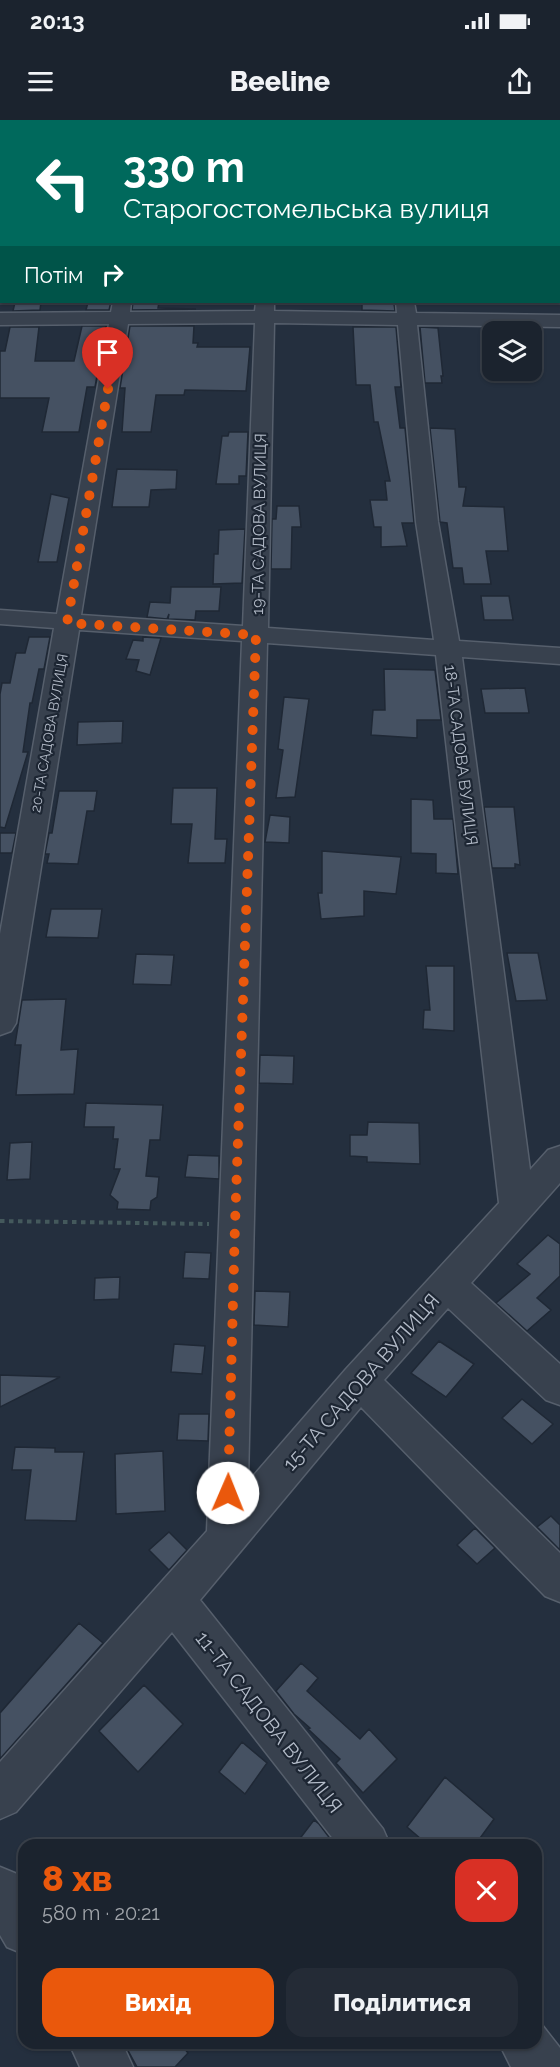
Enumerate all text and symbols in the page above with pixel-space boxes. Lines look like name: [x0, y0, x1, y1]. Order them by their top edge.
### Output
text: 20:13: [30, 8, 85, 34]
icon: menu: [24, 65, 57, 98]
icon: share: [503, 65, 536, 98]
text: Beeline: [230, 66, 330, 97]
text: 330 m: [123, 143, 245, 192]
icon: left: [24, 144, 102, 222]
text: Старогостомельська вулиця: [123, 193, 490, 224]
icon: right: [96, 258, 129, 291]
text: Потім: [24, 262, 84, 288]
map controls: [482, 321, 542, 381]
button: layers: [482, 321, 542, 381]
pin: [82, 327, 133, 389]
icon: arrive: [91, 336, 124, 369]
street label: 19-ТА САДОВА ВУЛИЦЯ: [248, 433, 270, 615]
street label: 20-ТА САДОВА ВУЛИЦЯ: [27, 652, 71, 814]
street label: 18-ТА САДОВА ВУЛИЦЯ: [440, 664, 482, 846]
street label: 15-ТА САДОВА ВУЛИЦЯ: [278, 1289, 444, 1475]
position arrow: [196, 1461, 260, 1525]
street label: 11-ТА САДОВА ВУЛИЦЯ: [191, 1626, 347, 1818]
text: 8 хв: [42, 1857, 113, 1899]
button: close: [455, 1859, 518, 1922]
text: 580 m · 20:21: [42, 1901, 160, 1925]
button: Вихід: [42, 1968, 274, 2037]
button: Поділитися: [286, 1968, 518, 2037]

